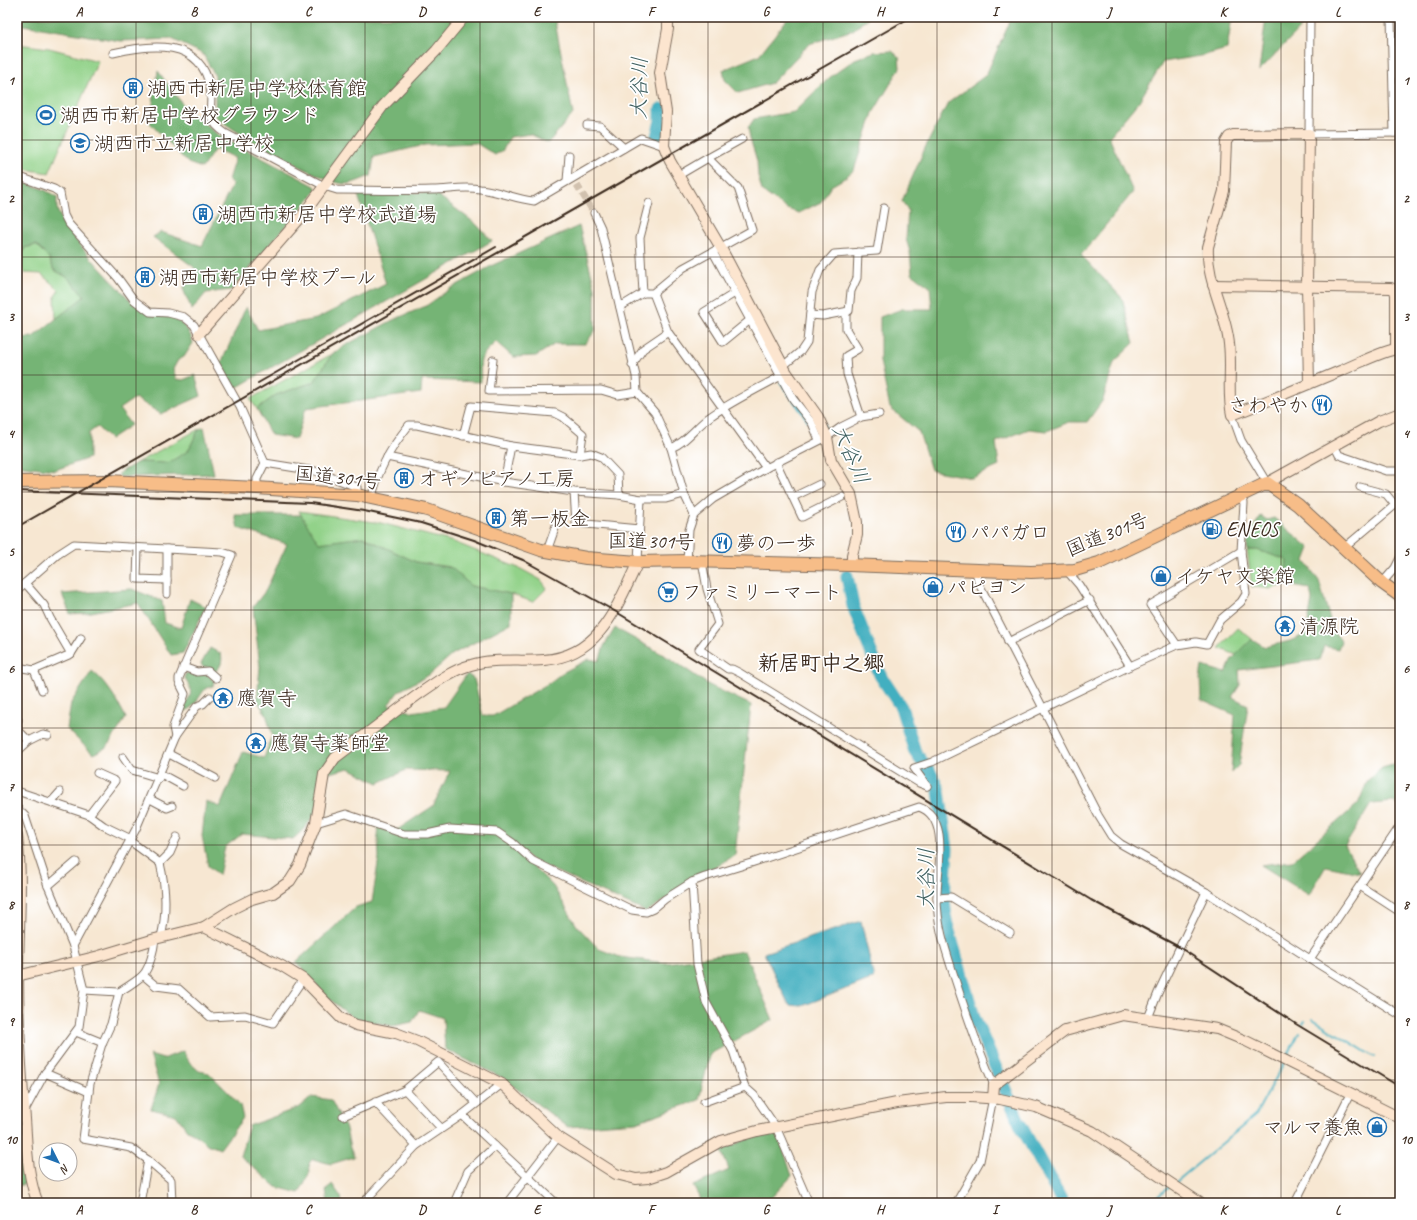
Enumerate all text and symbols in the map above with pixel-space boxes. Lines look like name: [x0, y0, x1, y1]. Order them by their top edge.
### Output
text: A: [76, 4, 84, 20]
text: B: [191, 4, 199, 20]
text: C: [305, 4, 313, 20]
text: D: [418, 4, 427, 20]
text: E: [534, 4, 543, 20]
text: F: [648, 4, 657, 20]
text: G: [763, 4, 771, 20]
text: H: [876, 4, 886, 20]
text: I: [992, 4, 1001, 20]
text: J: [1106, 4, 1113, 20]
text: K: [1220, 4, 1230, 20]
text: L: [1335, 4, 1342, 20]
water label: 大谷川: [625, 56, 653, 120]
text: 1: [8, 73, 16, 89]
text: 1: [1403, 73, 1411, 89]
place label: 湖西市新居中学校体育館: [147, 76, 367, 101]
building icon: 湖西市新居中学校体育館: [122, 77, 144, 99]
place label: 湖西市新居中学校グラウンド: [60, 103, 320, 128]
sports icon: 湖西市新居中学校グラウンド: [35, 104, 57, 126]
place label: 湖西市立新居中学校: [94, 131, 274, 156]
school or university icon: 湖西市立新居中学校: [69, 132, 91, 154]
text: 2: [8, 191, 15, 207]
text: 2: [1403, 191, 1410, 207]
place label: 湖西市新居中学校武道場: [217, 202, 437, 227]
building icon: 湖西市新居中学校武道場: [192, 203, 214, 225]
place label: 湖西市新居中学校プール: [159, 265, 377, 290]
building icon: 湖西市新居中学校プール: [134, 266, 156, 288]
text: 3: [8, 309, 15, 325]
text: 3: [1403, 309, 1410, 325]
place label: さわやか: [1228, 393, 1308, 418]
restaurant icon: さわやか: [1311, 394, 1333, 416]
water label: 大谷川: [827, 420, 875, 488]
text: 4: [8, 426, 16, 442]
text: 4: [1403, 426, 1411, 442]
street label: 国道301号: [293, 461, 383, 494]
place label: オギノピアノ工房: [418, 466, 575, 491]
building icon: オギノピアノ工房: [393, 467, 415, 489]
place label: 第一板金: [510, 506, 590, 531]
building icon: 第一板金: [485, 507, 507, 529]
street label: 国道301号: [1062, 507, 1152, 562]
place label: ENEOS: [1226, 517, 1281, 542]
fuel station icon: ENEOS: [1201, 518, 1223, 540]
place label: パパガロ: [970, 520, 1050, 545]
restaurant icon: パパガロ: [945, 521, 967, 543]
street label: 国道301号: [607, 528, 695, 555]
place label: 夢の一歩: [736, 531, 816, 556]
restaurant icon: 夢の一歩: [711, 532, 733, 554]
text: 5: [8, 544, 15, 560]
text: 5: [1403, 544, 1410, 560]
place label: イケヤ文楽館: [1175, 564, 1295, 589]
shop icon: イケヤ文楽館: [1150, 565, 1172, 587]
place label: パピヨン: [947, 575, 1027, 600]
shop icon: パピヨン: [922, 576, 944, 598]
place label: ファミリーマート: [682, 580, 842, 605]
supermarket icon: ファミリーマート: [657, 581, 679, 603]
place label: 清源院: [1299, 614, 1359, 639]
temple icon: 清源院: [1274, 615, 1296, 637]
district label: 新居町中之郷: [758, 650, 884, 676]
text: 6: [8, 661, 15, 677]
text: 6: [1403, 661, 1410, 677]
place label: 應賀寺: [237, 686, 297, 711]
temple icon: 應賀寺: [212, 687, 234, 709]
place label: 應賀寺薬師堂: [270, 731, 390, 756]
temple icon: 應賀寺薬師堂: [245, 732, 267, 754]
text: 7: [8, 779, 15, 795]
text: 7: [1403, 779, 1410, 795]
water label: 大谷川: [913, 848, 939, 911]
text: 8: [8, 897, 16, 913]
text: 8: [1403, 897, 1411, 913]
text: 9: [8, 1014, 15, 1030]
text: 9: [1403, 1014, 1410, 1030]
place label: マルマ養魚: [1263, 1115, 1363, 1140]
shop icon: マルマ養魚: [1366, 1116, 1388, 1138]
text: 10: [5, 1132, 18, 1148]
text: 10: [1400, 1132, 1413, 1148]
north arrow: [38, 1142, 78, 1182]
text: N: [56, 1161, 73, 1178]
text: A: [76, 1202, 84, 1218]
text: B: [191, 1202, 199, 1218]
text: C: [305, 1202, 313, 1218]
text: D: [418, 1202, 427, 1218]
text: E: [534, 1202, 543, 1218]
text: F: [648, 1202, 657, 1218]
text: G: [763, 1202, 771, 1218]
text: H: [876, 1202, 886, 1218]
text: I: [992, 1202, 1001, 1218]
text: J: [1106, 1202, 1113, 1218]
text: K: [1220, 1202, 1230, 1218]
text: L: [1335, 1202, 1342, 1218]

